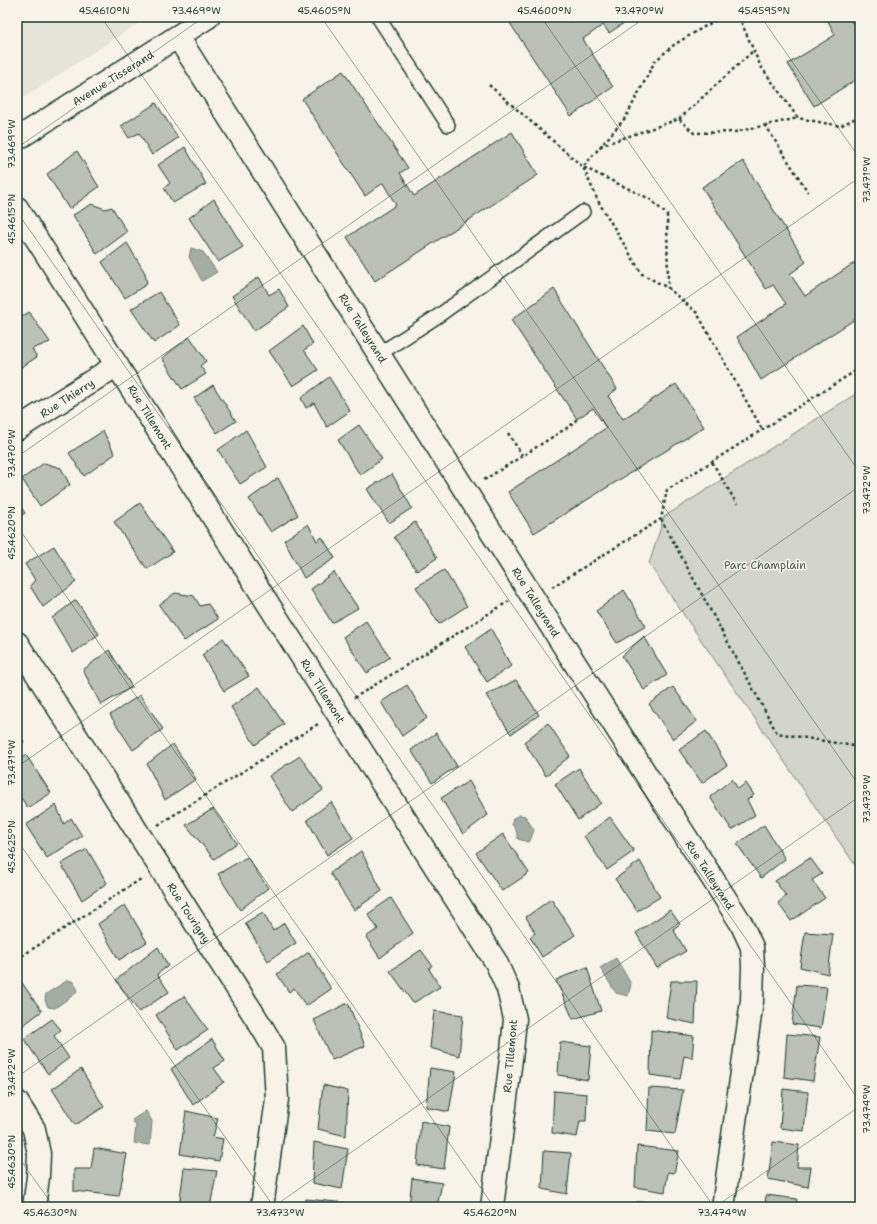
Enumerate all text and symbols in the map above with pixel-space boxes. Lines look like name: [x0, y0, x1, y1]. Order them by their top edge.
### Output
text: 45.4610°N: [78, 4, 130, 17]
text: 73.469°W: [171, 4, 221, 17]
text: 45.4605°N: [297, 4, 351, 17]
text: 45.4600°N: [517, 4, 571, 17]
text: 73.470°W: [614, 4, 664, 17]
text: 45.4595°N: [738, 4, 790, 17]
street label: Avenue Tisserand: [70, 47, 157, 110]
text: 73.469°W: [5, 119, 18, 169]
text: 73.471°W: [860, 156, 873, 203]
text: 45.4615°N: [5, 194, 18, 244]
street label: Rue Talleyrand: [335, 291, 390, 366]
street label: Rue Thierry: [37, 375, 97, 422]
street label: Rue Tillemont: [124, 382, 175, 453]
text: 73.470°W: [5, 429, 18, 479]
text: 73.472°W: [860, 465, 873, 515]
text: 45.4620°N: [5, 506, 18, 560]
park label: Parc Champlain: [724, 558, 806, 573]
street label: Rue Talleyrand: [508, 565, 563, 640]
street label: Rue Tillemont: [297, 656, 348, 727]
text: 73.471°W: [5, 739, 18, 786]
text: 73.473°W: [860, 774, 873, 824]
text: 45.4625°N: [5, 820, 18, 874]
street label: Rue Talleyrand: [682, 838, 738, 913]
street label: Rue Tourigny: [163, 880, 214, 946]
street label: Rue Tillemont: [500, 1019, 521, 1093]
text: 73.472°W: [5, 1048, 18, 1098]
text: 73.474°W: [860, 1084, 873, 1134]
text: 45.4630°N: [5, 1135, 18, 1189]
text: 45.4630°N: [23, 1206, 77, 1219]
text: 73.473°W: [255, 1206, 305, 1219]
text: 45.4620°N: [463, 1206, 517, 1219]
text: 73.474°W: [697, 1206, 747, 1219]

